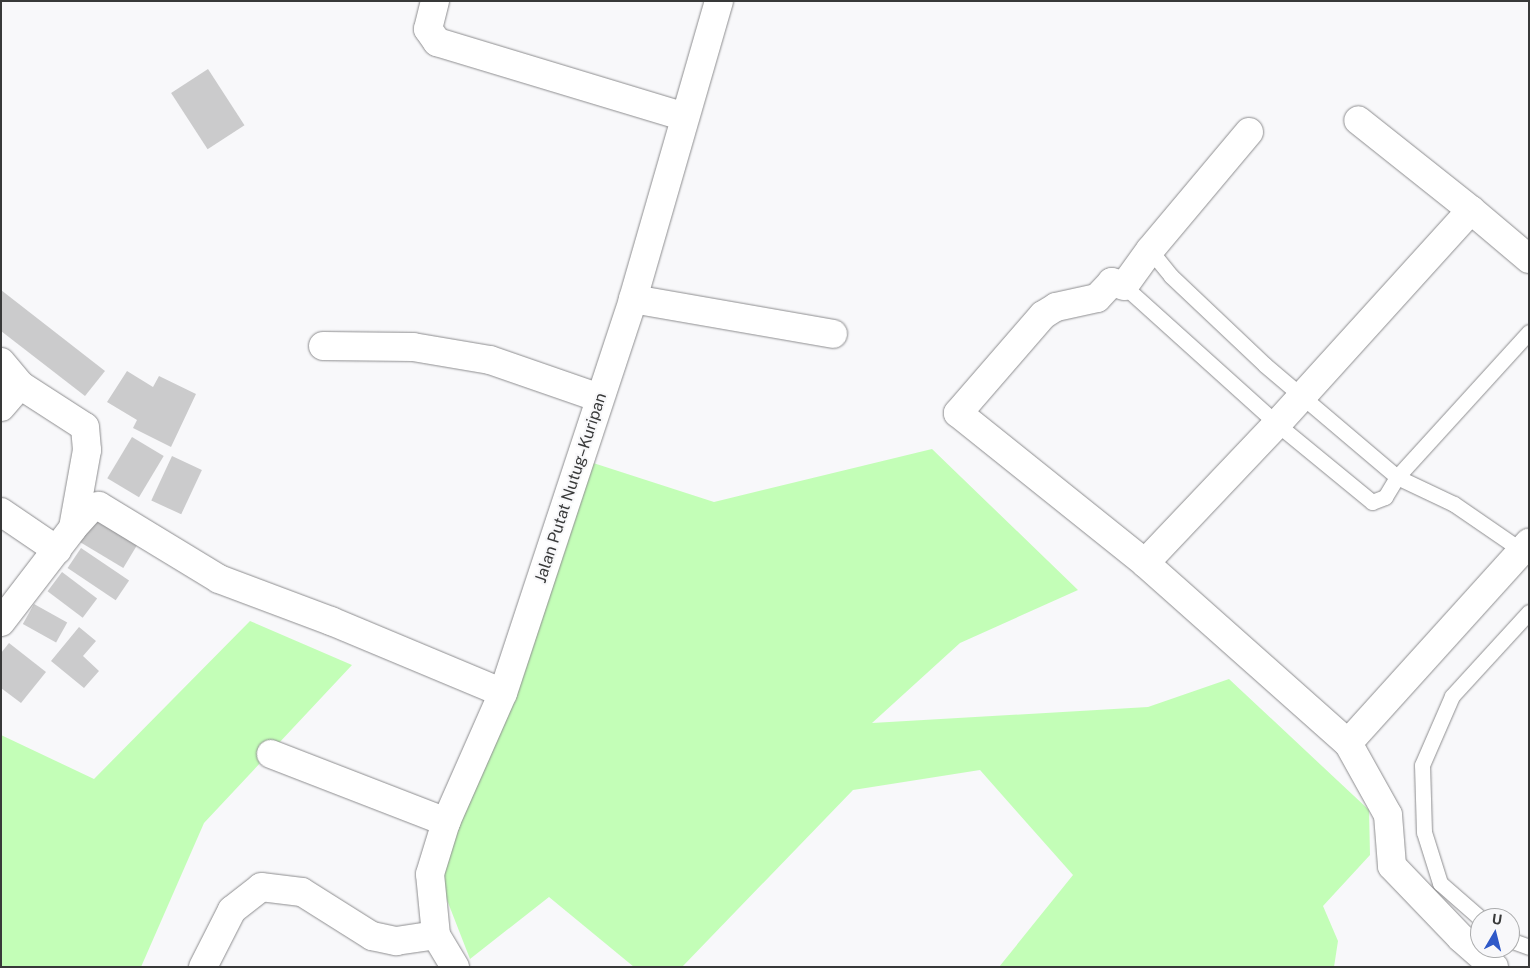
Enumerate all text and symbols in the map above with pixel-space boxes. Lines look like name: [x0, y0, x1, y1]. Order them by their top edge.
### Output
street label: Jalan Putat Nutug–Kuripan: [531, 391, 611, 585]
north arrow: [1470, 908, 1520, 958]
text: U: [1491, 911, 1503, 928]

